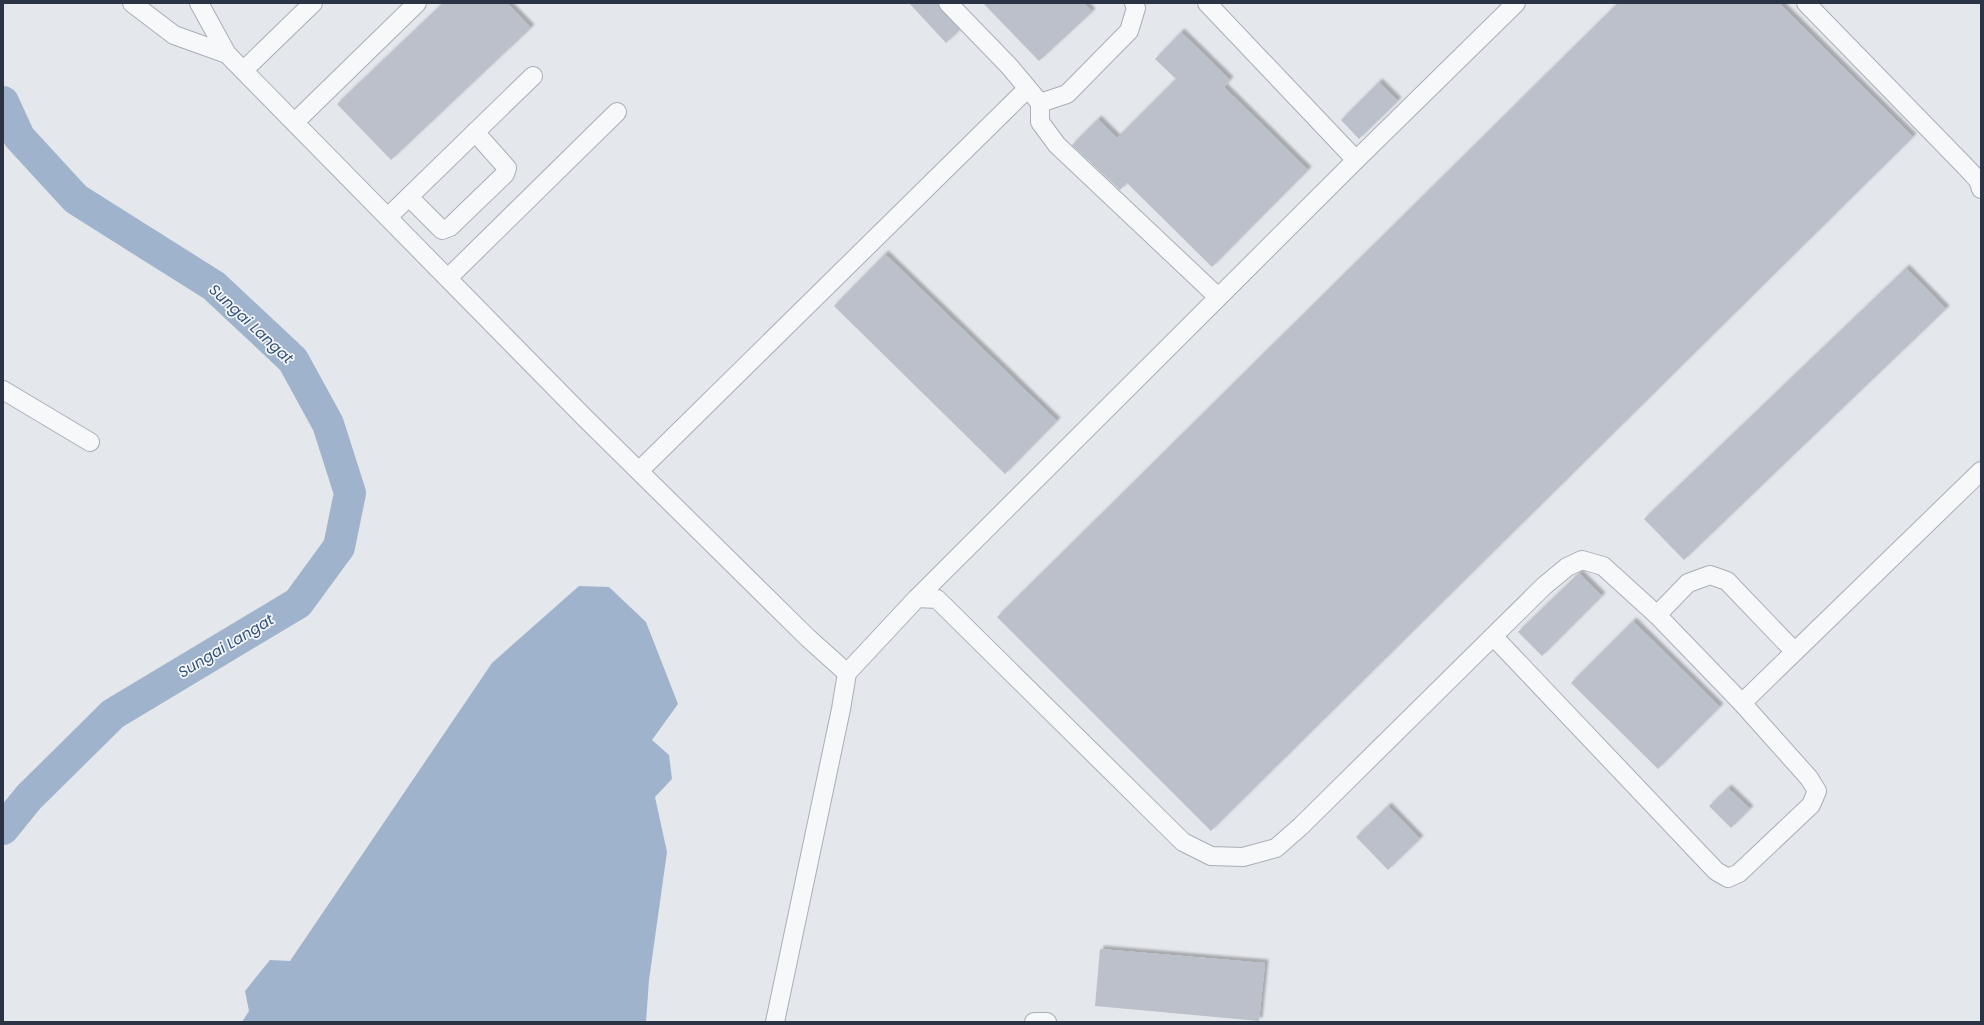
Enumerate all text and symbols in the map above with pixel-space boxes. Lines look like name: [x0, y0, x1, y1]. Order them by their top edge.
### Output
water label: Sungai Langat: [205, 279, 299, 369]
water label: Sungai Langat: [174, 608, 278, 682]

